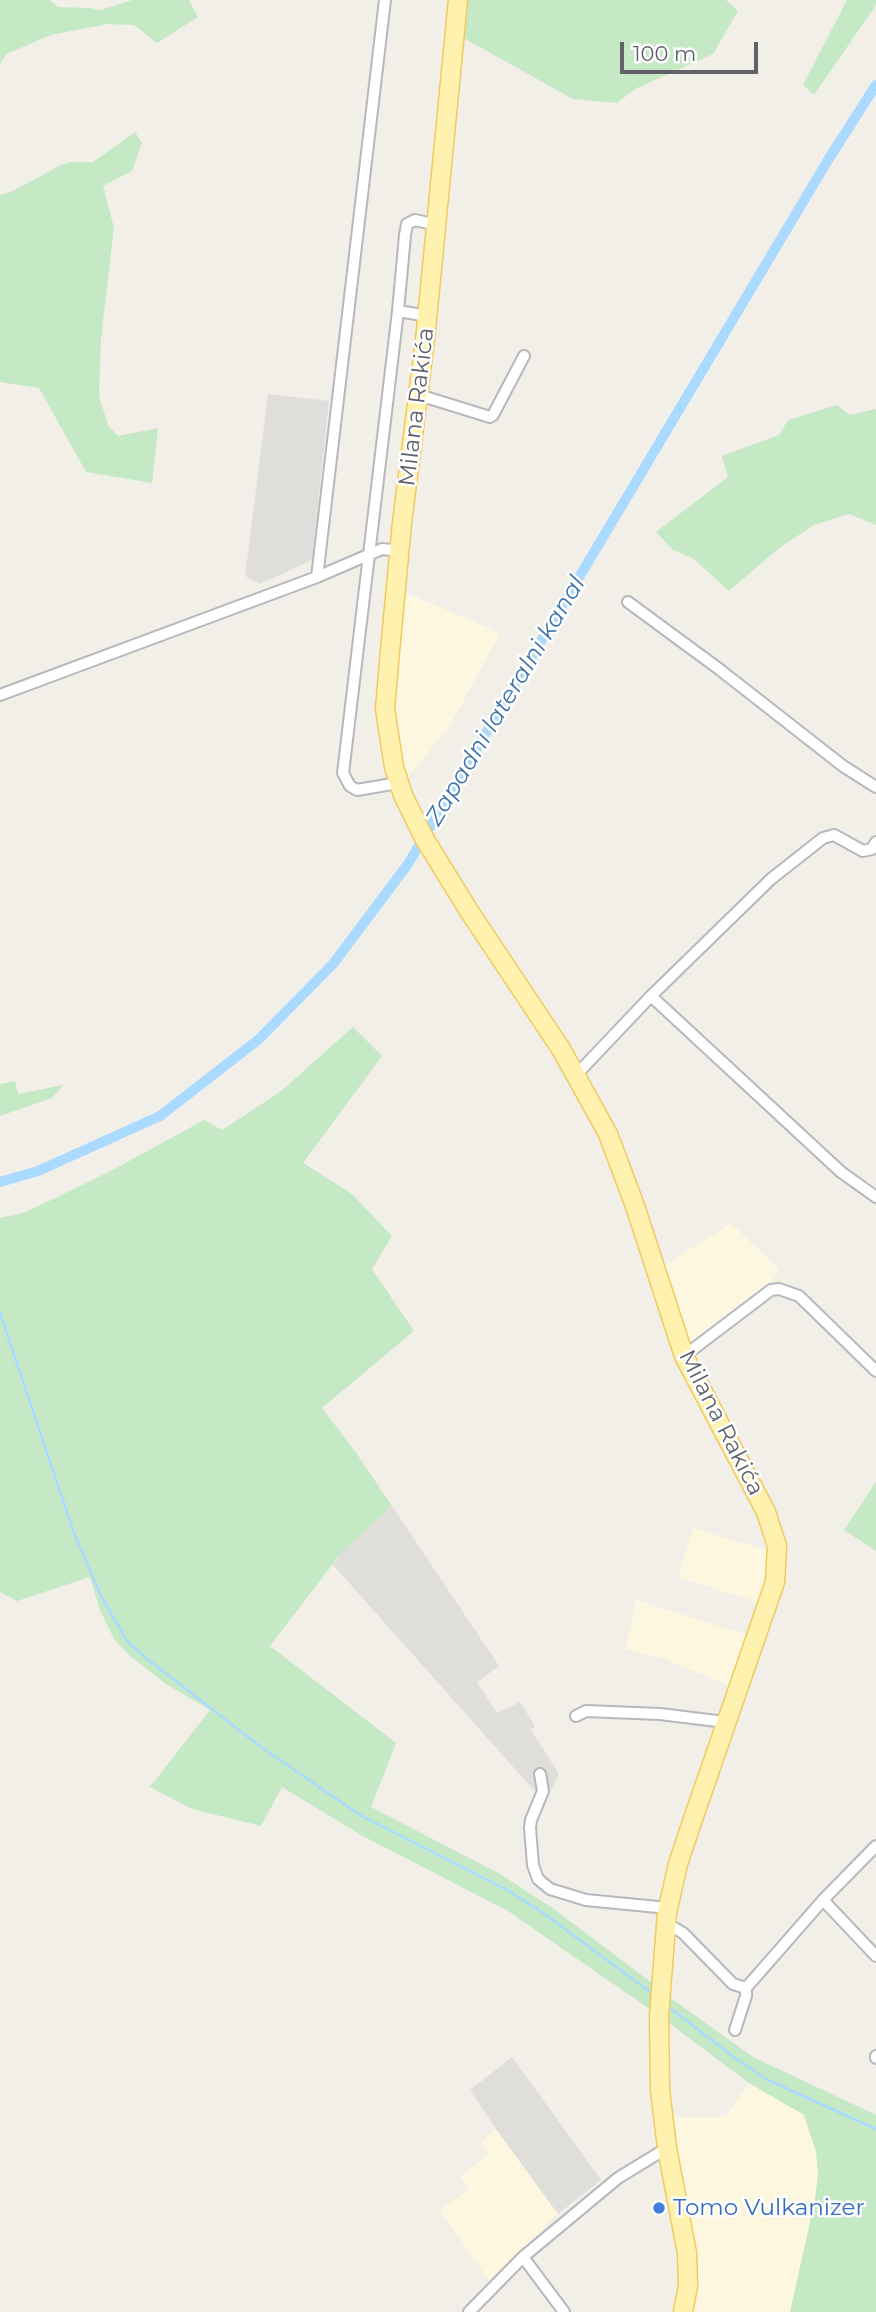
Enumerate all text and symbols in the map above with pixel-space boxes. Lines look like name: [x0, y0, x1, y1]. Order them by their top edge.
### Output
scale bar: [624, 28, 762, 72]
text: 100 m: [633, 41, 696, 66]
street label: Milana Rakića: [394, 326, 440, 488]
water label: Zapadni lateralni kanal: [420, 571, 592, 831]
street label: Milana Rakića: [672, 1346, 770, 1500]
place label: Tomo Vulkanizer: [673, 2194, 865, 2222]
marker: Tomo Vulkanizer: [651, 2200, 667, 2216]

